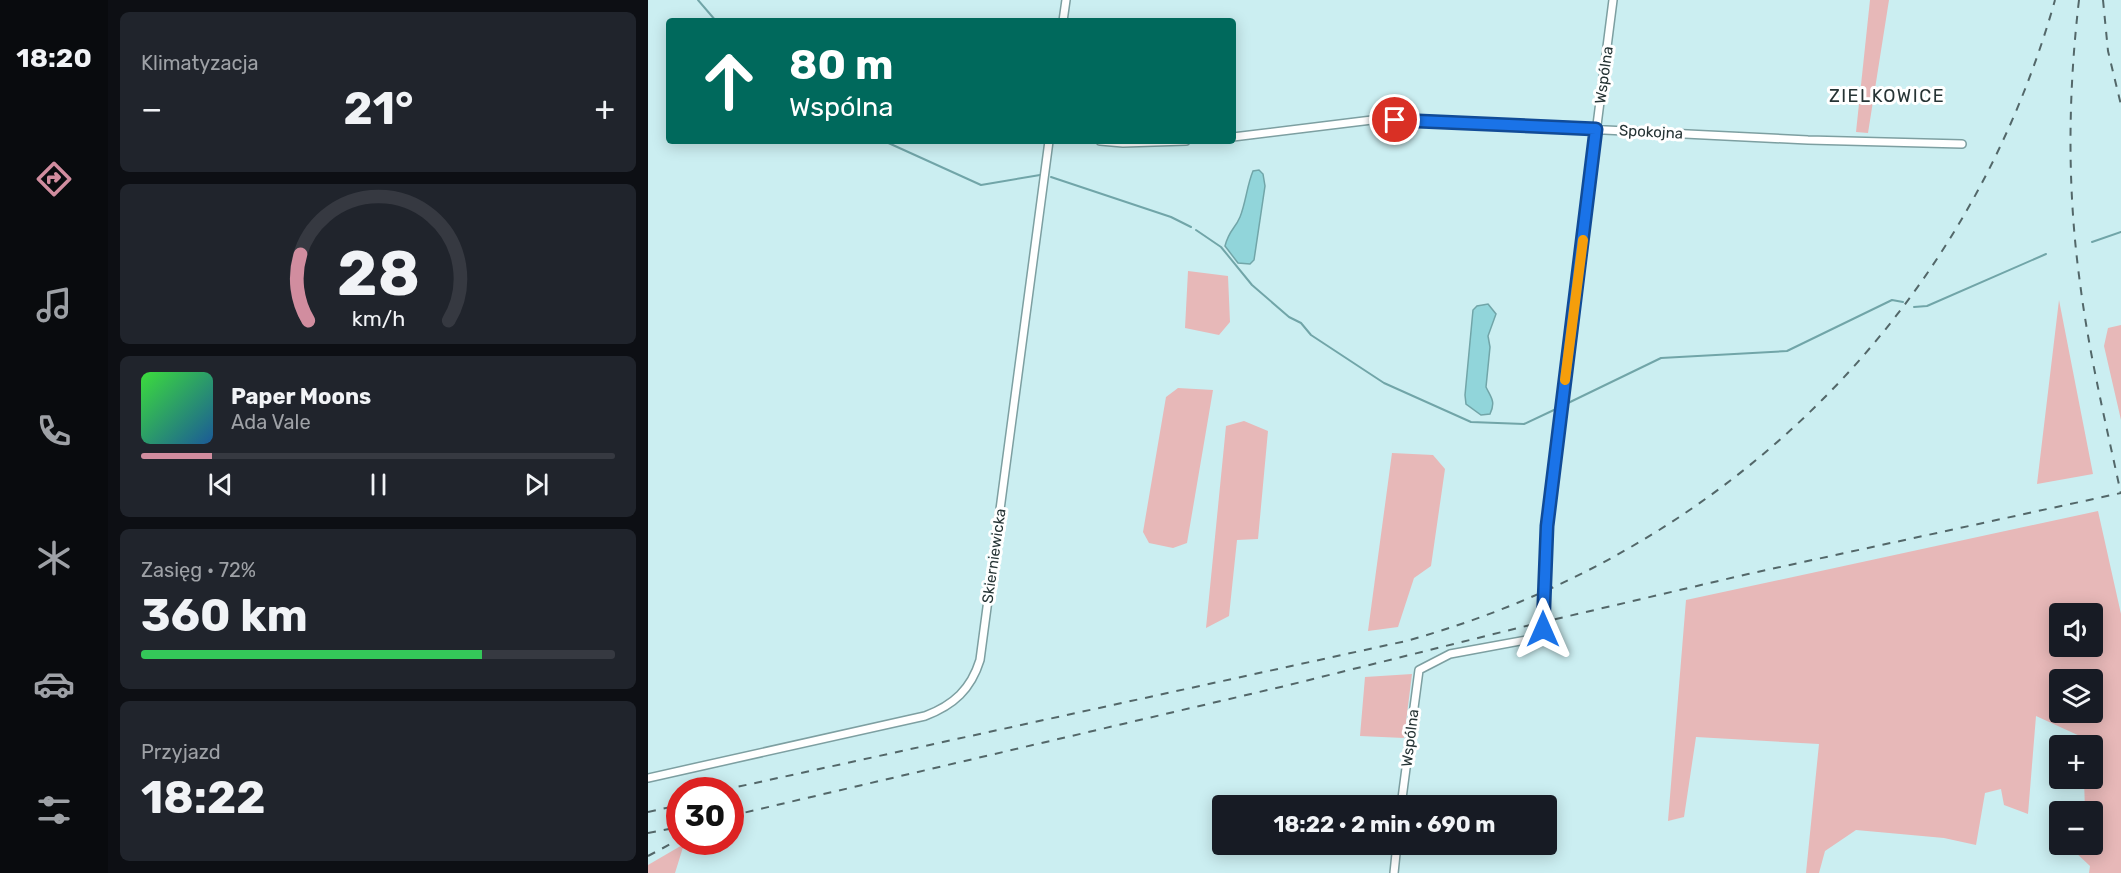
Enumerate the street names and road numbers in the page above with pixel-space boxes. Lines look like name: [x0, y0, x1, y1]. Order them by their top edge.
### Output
street label: Wspólna: [1591, 45, 1617, 105]
street label: Spokojna: [1619, 121, 1683, 143]
street label: Skierniewicka: [978, 507, 1010, 605]
street label: Wspólna: [1398, 708, 1422, 768]

